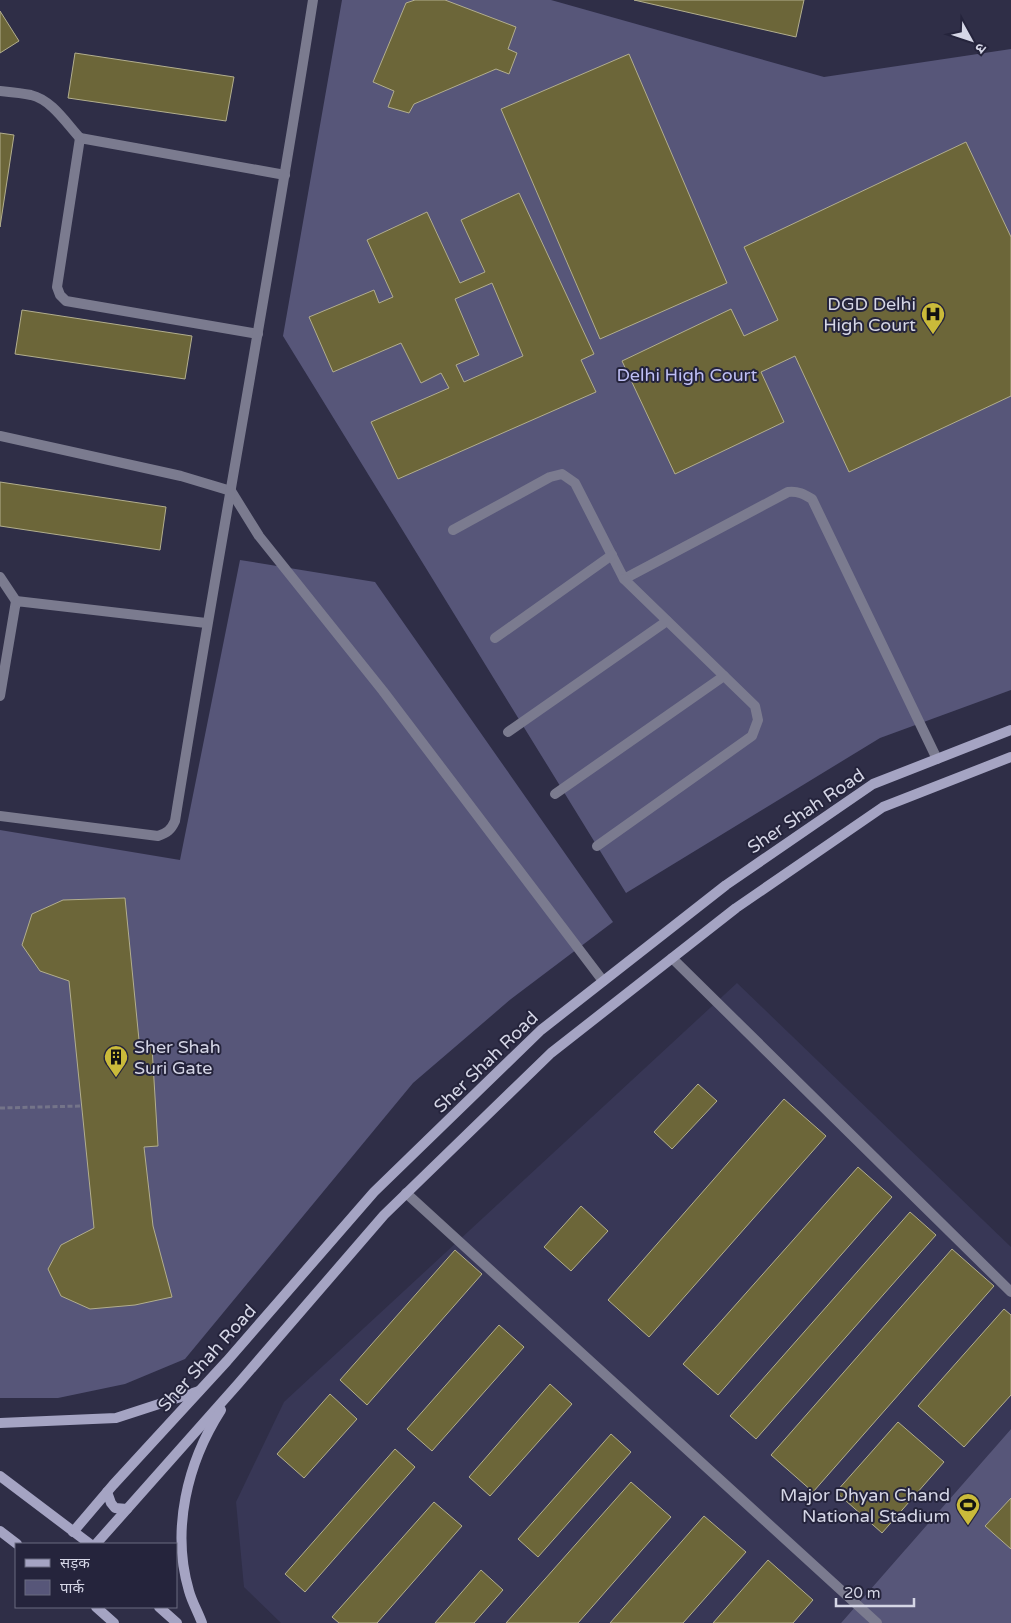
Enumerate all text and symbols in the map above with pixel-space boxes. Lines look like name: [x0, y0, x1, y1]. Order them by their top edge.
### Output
north arrow: [946, 15, 996, 65]
text: उ: [971, 39, 990, 57]
place label: DGD Delhi High Court: [823, 293, 916, 336]
hospital icon: DGD Delhi High Court: [920, 301, 946, 335]
park label: Delhi High Court: [617, 364, 758, 386]
street label: Sher Shah Road: [743, 764, 869, 858]
street label: Sher Shah Road: [429, 1007, 543, 1117]
place label: Sher Shah Suri Gate: [134, 1036, 221, 1079]
building icon: Sher Shah Suri Gate: [103, 1044, 129, 1078]
street label: Sher Shah Road: [153, 1300, 261, 1416]
place label: Major Dhyan Chand National Stadium: [780, 1484, 950, 1527]
sports icon: Major Dhyan Chand National Stadium: [955, 1492, 981, 1526]
legend: [15, 1543, 178, 1608]
text: सड़क: [60, 1554, 90, 1572]
scale bar: [836, 1576, 914, 1608]
text: पार्क: [60, 1579, 84, 1597]
text: 20 m: [844, 1584, 881, 1602]

